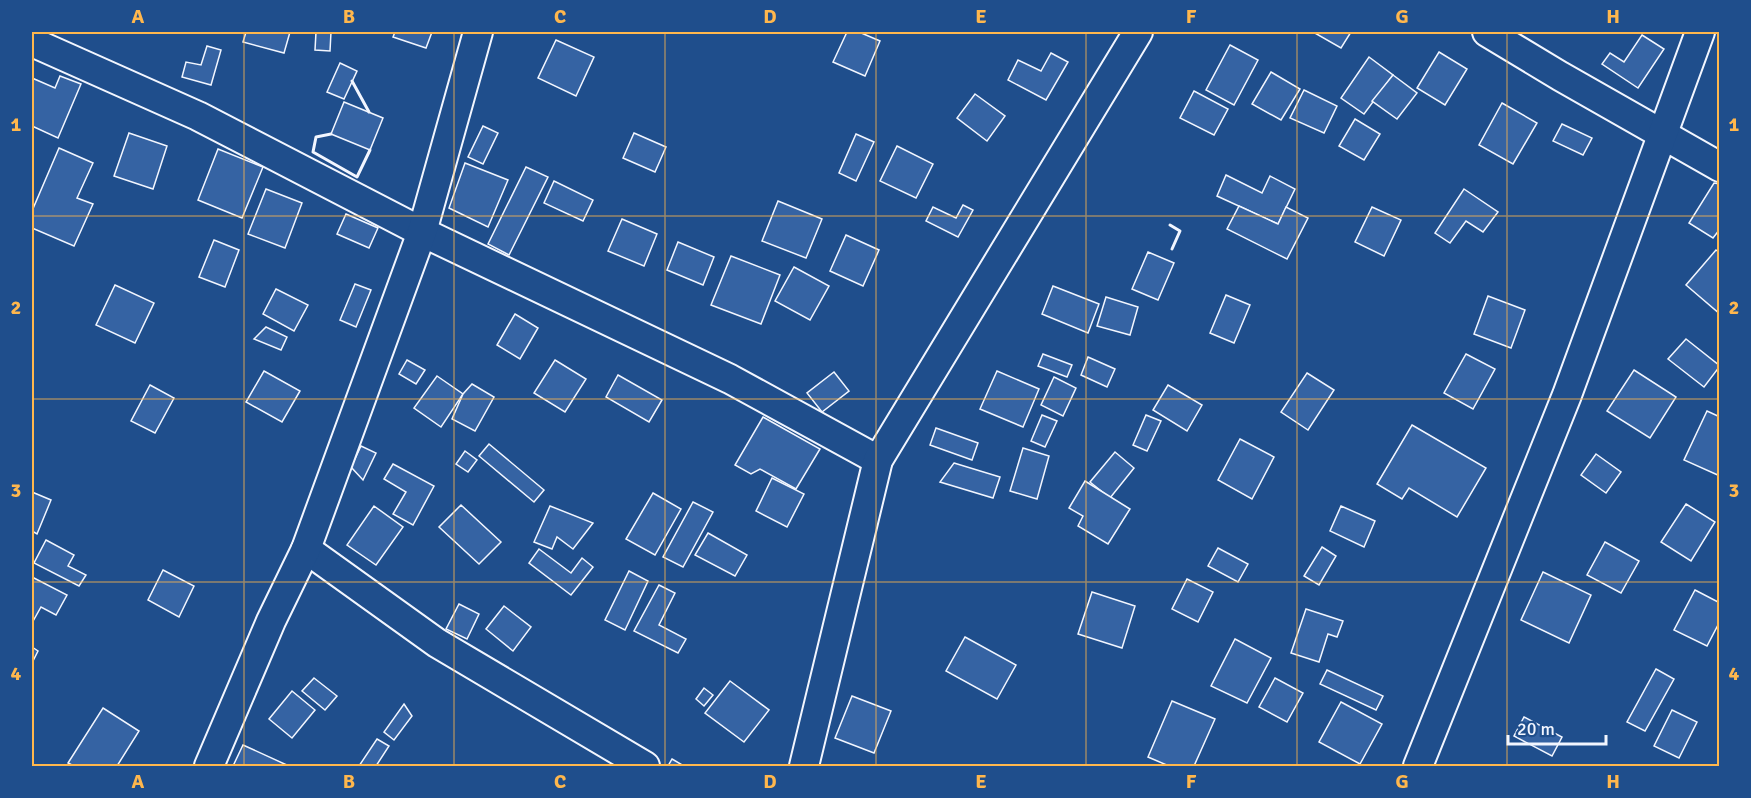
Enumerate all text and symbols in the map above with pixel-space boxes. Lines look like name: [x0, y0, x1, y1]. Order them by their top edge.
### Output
text: A: [132, 4, 145, 29]
text: B: [343, 4, 355, 29]
text: C: [554, 4, 566, 29]
text: D: [763, 4, 777, 29]
text: E: [975, 4, 987, 29]
text: F: [1186, 4, 1197, 29]
text: G: [1395, 4, 1409, 29]
text: H: [1606, 4, 1620, 29]
text: 1: [11, 112, 22, 137]
text: 1: [1729, 112, 1740, 137]
text: 2: [11, 295, 21, 320]
text: 2: [1729, 295, 1739, 320]
text: 3: [11, 478, 21, 503]
text: 3: [1729, 478, 1739, 503]
text: 4: [11, 661, 22, 686]
text: 4: [1729, 661, 1740, 686]
scale bar: [1508, 708, 1606, 746]
text: 20 m: [1517, 718, 1555, 740]
text: A: [132, 769, 145, 794]
text: B: [343, 769, 355, 794]
text: C: [554, 769, 566, 794]
text: D: [763, 769, 777, 794]
text: E: [975, 769, 987, 794]
text: F: [1186, 769, 1197, 794]
text: G: [1395, 769, 1409, 794]
text: H: [1606, 769, 1620, 794]

